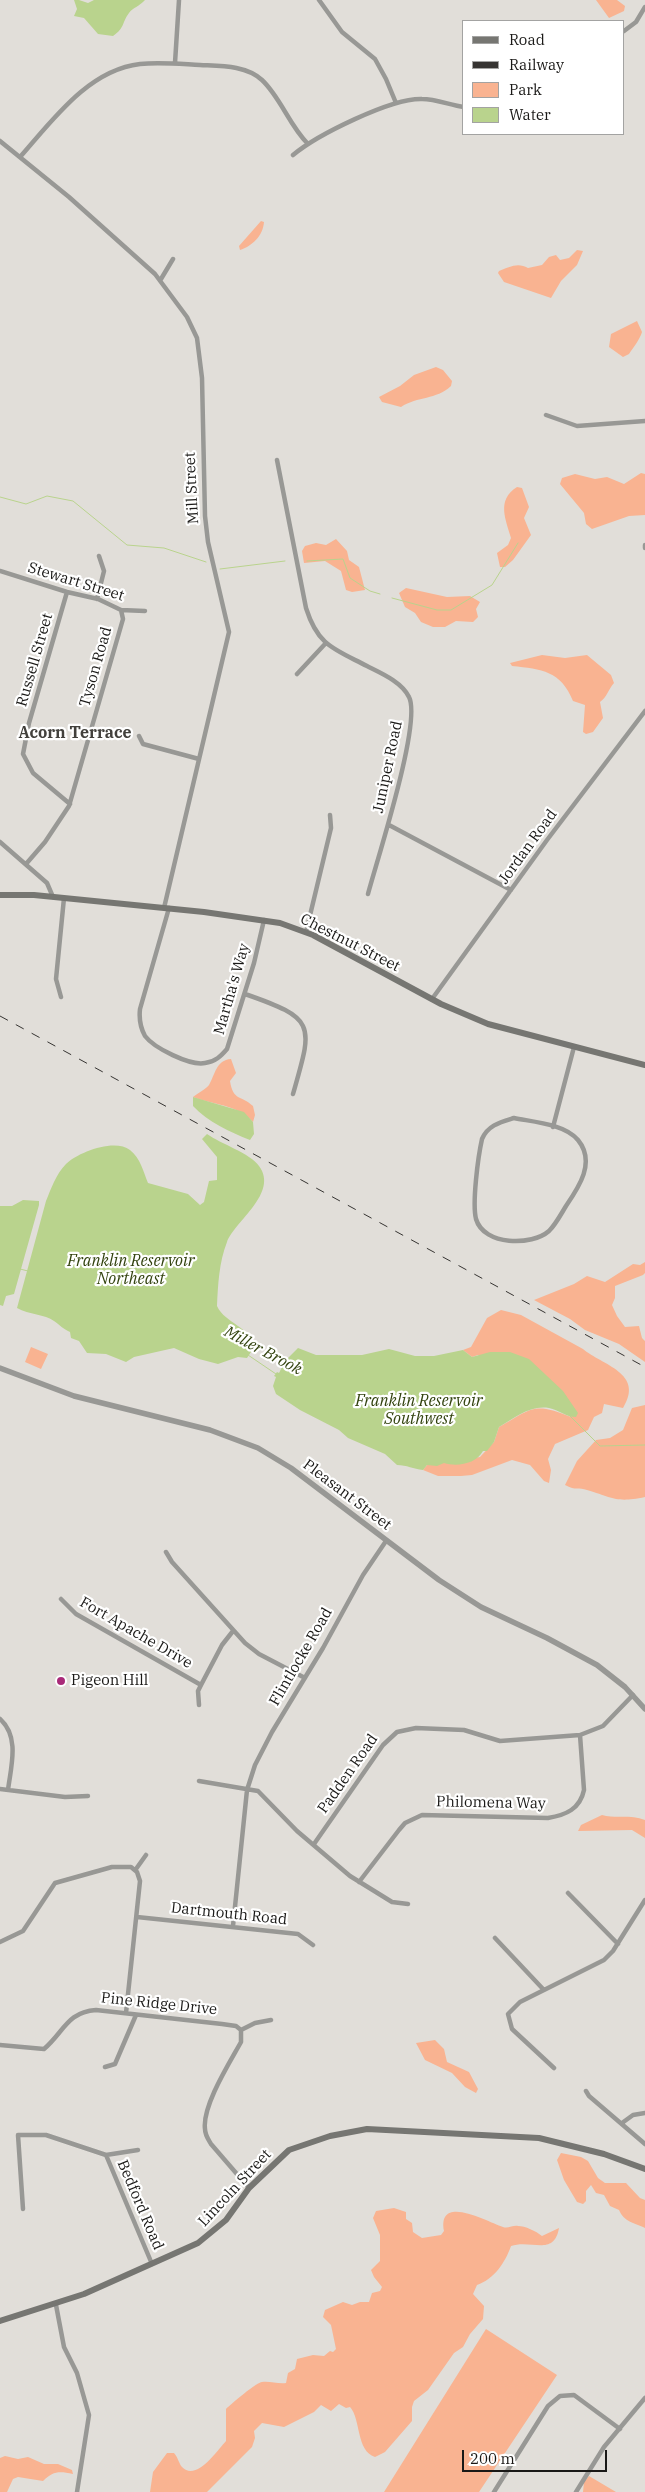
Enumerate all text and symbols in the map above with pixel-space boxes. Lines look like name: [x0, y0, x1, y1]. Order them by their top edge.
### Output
legend: [462, 20, 625, 135]
text: Road: [509, 30, 545, 49]
text: Railway: [509, 55, 564, 74]
text: Park: [509, 80, 542, 99]
text: Water: [509, 105, 551, 124]
street label: Mill Street: [181, 451, 203, 525]
street label: Stewart Street: [26, 559, 126, 605]
street label: Russell Street: [13, 611, 57, 709]
street label: Tyson Road: [76, 625, 116, 709]
street label: Juniper Road: [369, 719, 407, 815]
district label: Acorn Terrace: [18, 723, 132, 743]
street label: Jordan Road: [495, 806, 561, 888]
street label: Chestnut Street: [297, 910, 403, 976]
street label: Martha's Way: [210, 941, 254, 1037]
water label: Franklin Reservoir Northeast: [67, 1251, 195, 1289]
water label: Miller Brook: [221, 1323, 305, 1379]
water label: Franklin Reservoir Southwest: [355, 1391, 483, 1429]
street label: Pleasant Street: [299, 1456, 395, 1534]
street label: Fort Apache Drive: [77, 1593, 195, 1673]
street label: Flintlocke Road: [266, 1605, 336, 1709]
place label: Pigeon Hill: [71, 1672, 148, 1690]
marker: Pigeon Hill: [55, 1675, 67, 1687]
street label: Padden Road: [314, 1731, 382, 1817]
street label: Philomena Way: [436, 1793, 546, 1813]
street label: Dartmouth Road: [170, 1899, 288, 1929]
street label: Pine Ridge Drive: [100, 1989, 218, 2019]
street label: Lincoln Street: [195, 2146, 275, 2230]
street label: Bedford Road: [113, 2157, 167, 2253]
scale bar: [465, 2440, 610, 2472]
text: 200 m: [470, 2449, 515, 2468]

